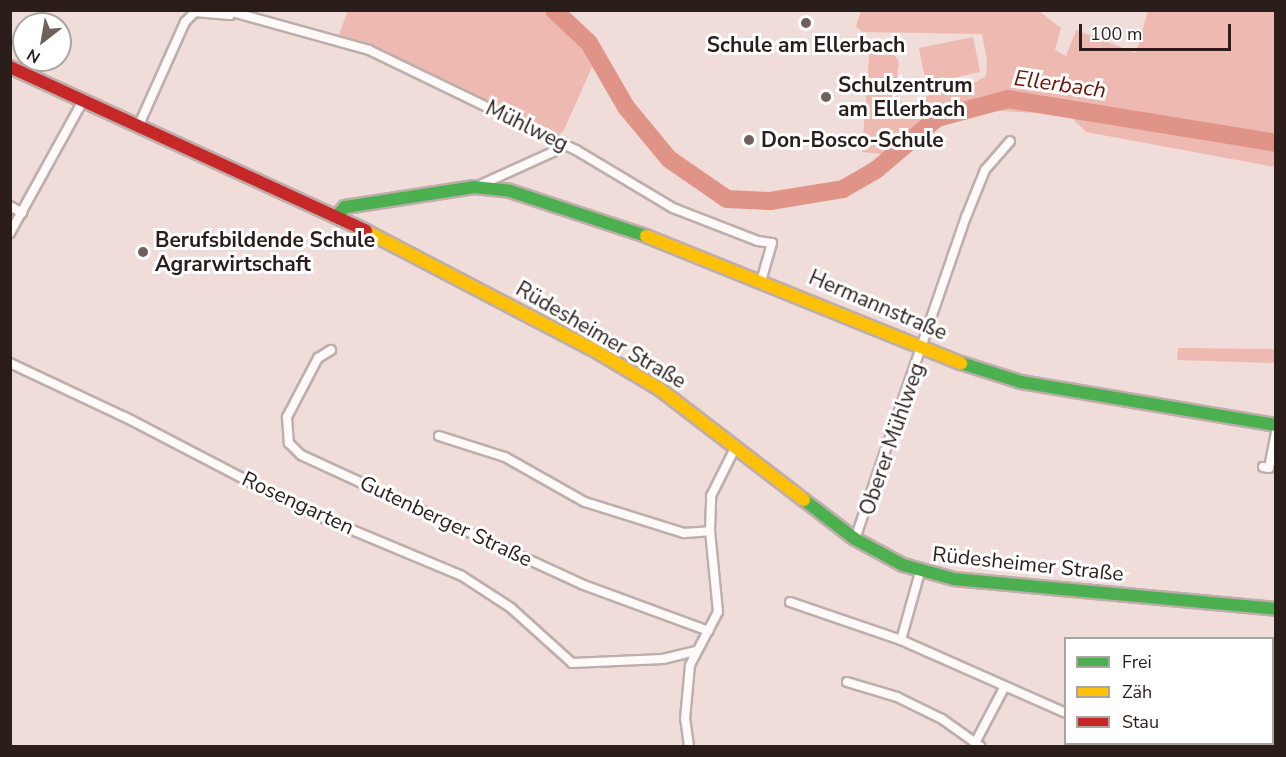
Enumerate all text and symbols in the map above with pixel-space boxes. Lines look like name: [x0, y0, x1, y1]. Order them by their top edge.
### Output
north arrow: [12, 12, 72, 72]
scale bar: [1082, 12, 1234, 50]
marker: Schule am Ellerbach: [799, 16, 813, 30]
text: 100 m: [1090, 22, 1142, 46]
place label: Schule am Ellerbach: [707, 32, 905, 58]
text: N: [23, 43, 45, 68]
water label: Ellerbach: [1012, 65, 1108, 105]
place label: Schulzentrum am Ellerbach: [838, 72, 973, 122]
marker: Schulzentrum am Ellerbach: [819, 90, 833, 104]
street label: Mühlweg: [482, 95, 572, 157]
place label: Don-Bosco-Schule: [761, 127, 944, 153]
marker: Don-Bosco-Schule: [742, 133, 756, 147]
place label: Berufsbildende Schule Agrarwirtschaft: [155, 227, 375, 277]
marker: Berufsbildende Schule Agrarwirtschaft: [136, 245, 150, 259]
street label: Hermannstraße: [805, 265, 951, 345]
street label: Rüdesheimer Straße: [511, 276, 691, 394]
street label: Oberer Mühlweg: [854, 359, 930, 519]
street label: Rosengarten: [238, 466, 358, 540]
street label: Gutenberger Straße: [356, 470, 536, 572]
street label: Rüdesheimer Straße: [931, 541, 1125, 587]
legend: [1064, 637, 1274, 745]
text: Frei: [1122, 650, 1152, 674]
text: Zäh: [1122, 680, 1152, 704]
text: Stau: [1122, 710, 1159, 734]

